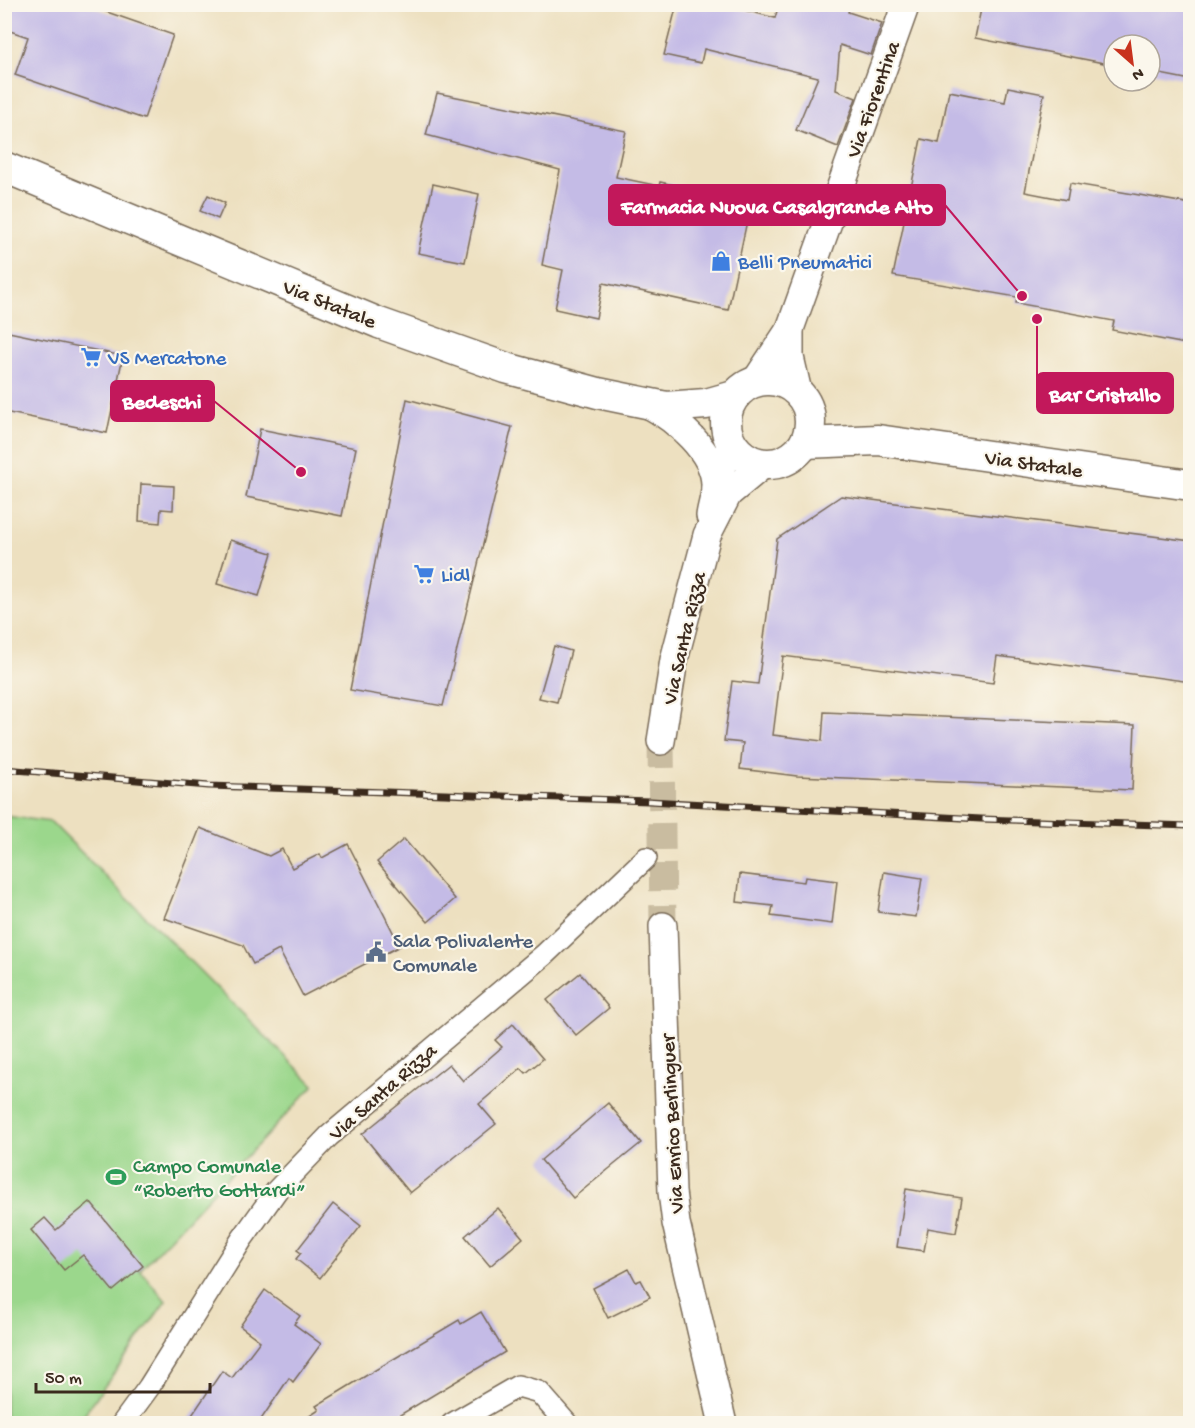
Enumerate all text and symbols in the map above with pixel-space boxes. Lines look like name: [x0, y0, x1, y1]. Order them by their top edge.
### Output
north arrow: [1102, 33, 1162, 93]
street label: Via Fiorentina: [842, 37, 908, 163]
text: N: [1128, 62, 1146, 84]
callout: Farmacia Nuova Casalgrande Alto: [609, 185, 945, 225]
text: Farmacia Nuova Casalgrande Alto: [620, 196, 934, 222]
shop icon: Belli Pneumatici: [709, 249, 733, 273]
place label: Belli Pneumatici: [737, 252, 872, 277]
street label: Via Statale: [277, 276, 380, 337]
supermarket icon: VS Mercatone: [79, 345, 103, 369]
place label: VS Mercatone: [107, 348, 227, 373]
callout: Bar Cristallo: [1037, 373, 1173, 413]
callout: Bedeschi: [111, 381, 214, 421]
text: Bar Cristallo: [1048, 384, 1161, 410]
text: Bedeschi: [121, 391, 202, 417]
street label: Via Statale: [982, 447, 1085, 486]
supermarket icon: Lidl: [412, 562, 436, 586]
place label: Lidl: [441, 565, 470, 590]
street label: Via Santa Rizza: [659, 569, 714, 708]
place label: Sala Polivalente Comunale: [393, 931, 534, 980]
public building icon: Sala Polivalente Comunale: [364, 940, 388, 964]
street label: Via Enrico Berlinguer: [657, 1032, 692, 1215]
street label: Via Santa Rizza: [324, 1039, 445, 1148]
place label: Campo Comunale “Roberto Gottardi”: [133, 1156, 306, 1205]
sports icon: Campo Comunale “Roberto Gottardi”: [104, 1165, 128, 1189]
scale bar: [36, 1356, 210, 1394]
text: 50 m: [45, 1369, 82, 1390]

